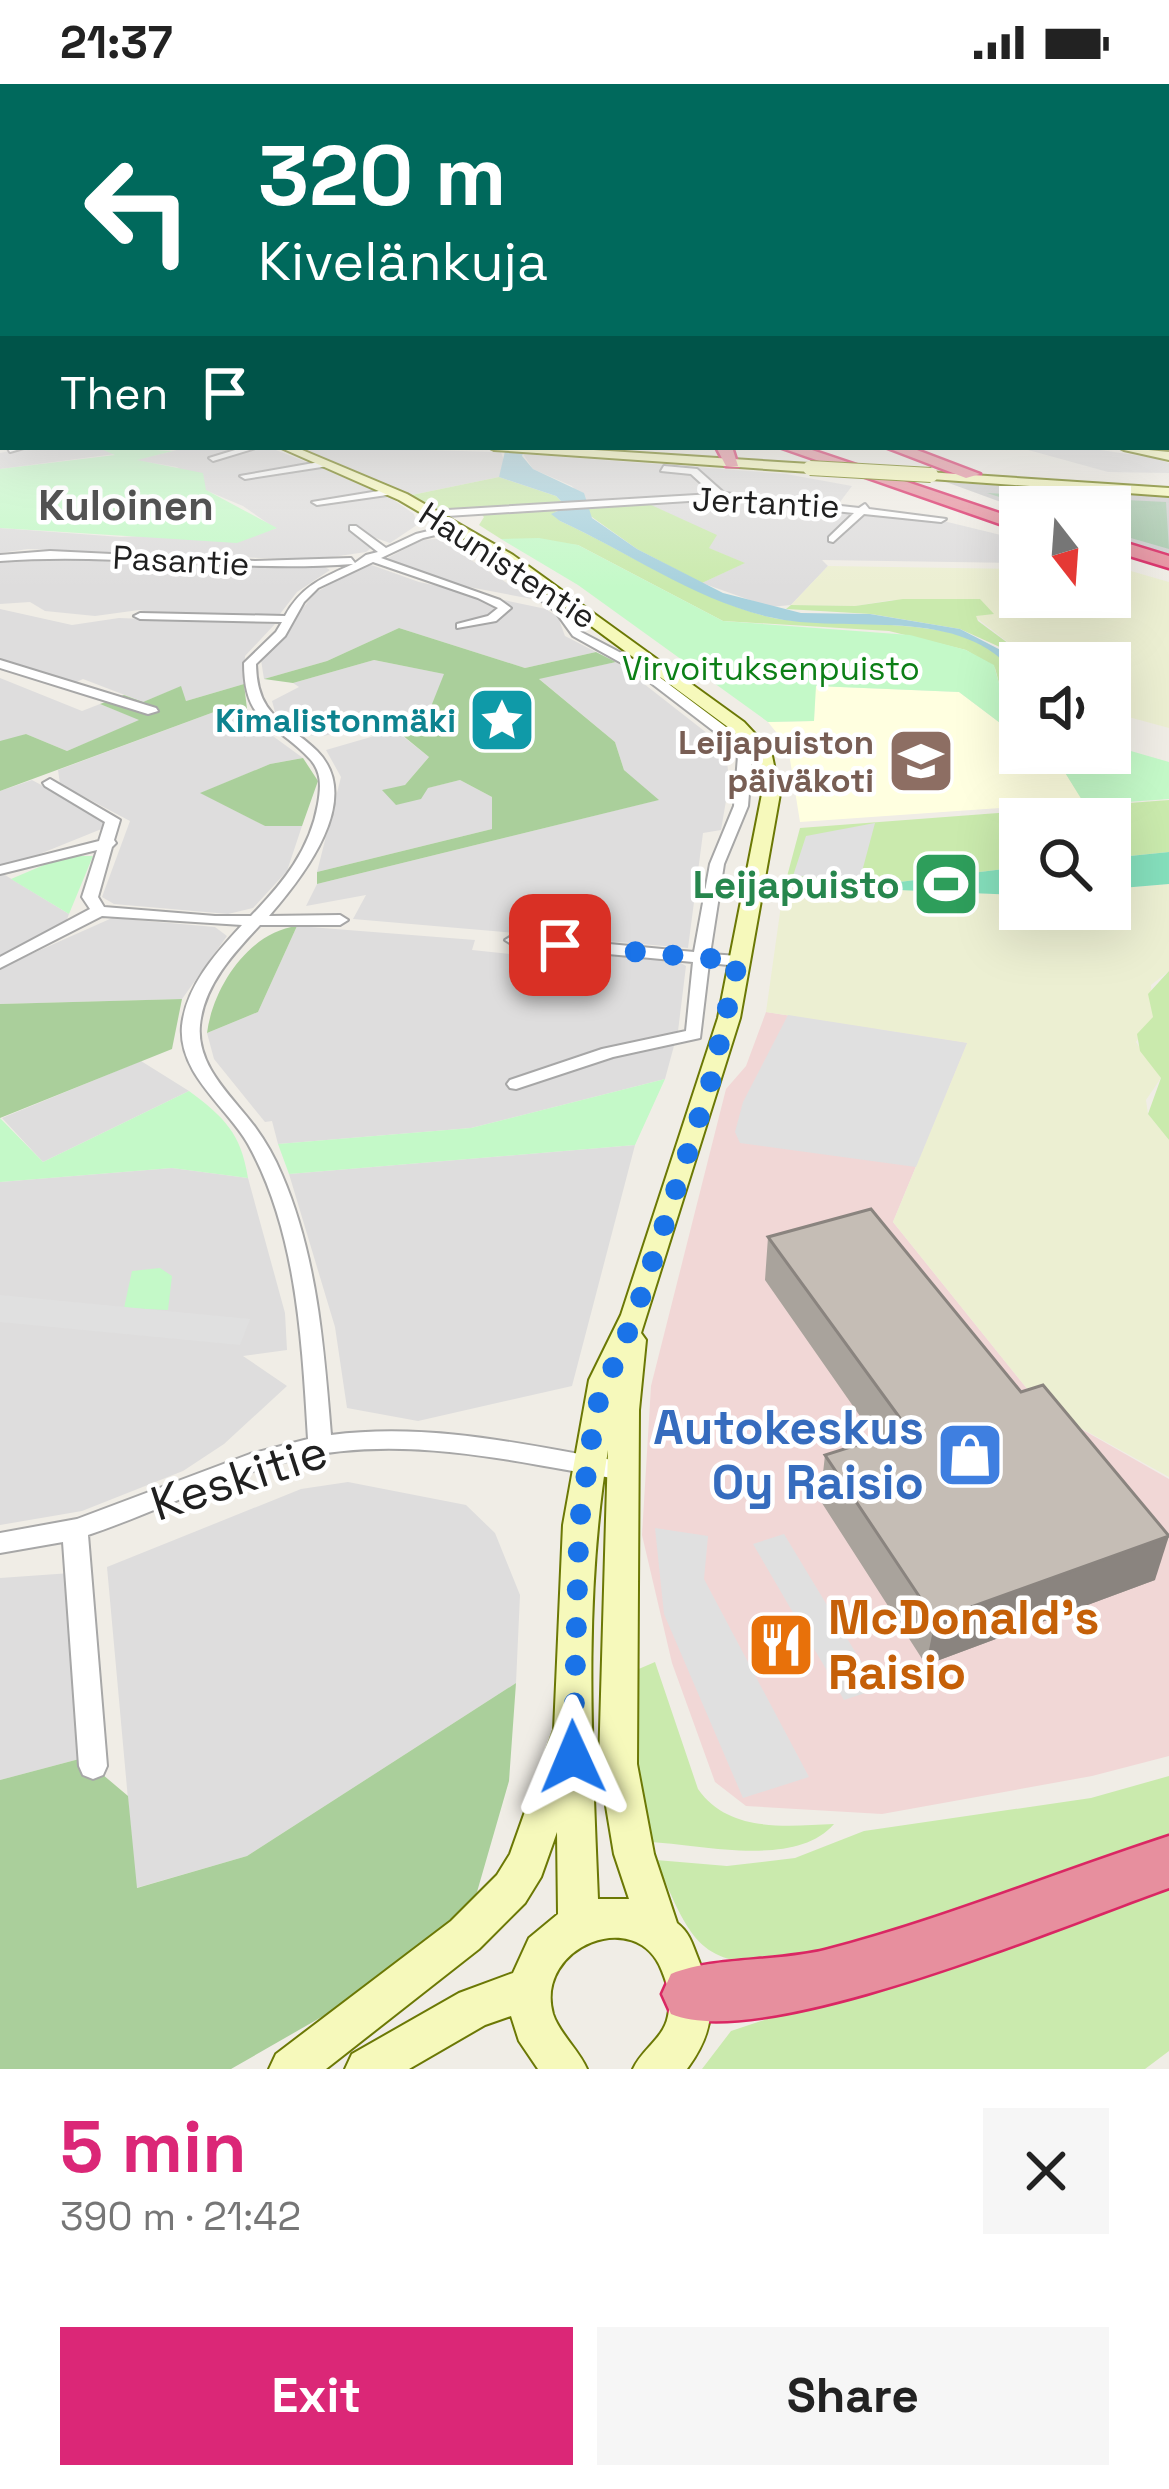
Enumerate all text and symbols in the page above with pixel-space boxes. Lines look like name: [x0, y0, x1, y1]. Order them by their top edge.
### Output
text: 21:37: [60, 14, 173, 71]
text: 320 m: [258, 122, 506, 230]
icon: left: [60, 132, 216, 288]
text: Kivelänkuja: [258, 227, 548, 296]
icon: arrive: [192, 360, 258, 426]
text: Then: [60, 365, 168, 422]
street label: Jertantie: [691, 478, 841, 528]
district label: Kuloinen: [38, 479, 214, 532]
north arrow: [999, 486, 1131, 618]
map controls: [999, 486, 1131, 930]
street label: Haunistentie: [411, 493, 604, 639]
street label: Pasantie: [111, 536, 251, 586]
button: sound: [999, 642, 1131, 774]
park label: Virvoituksenpuisto: [622, 648, 920, 690]
place icon: Kimalistonmäki: [467, 685, 537, 755]
place label: Kimalistonmäki: [215, 700, 456, 742]
place label: Leijapuiston päiväkoti: [678, 722, 874, 802]
school or university icon: Leijapuiston päiväkoti: [886, 726, 956, 796]
button: search: [999, 798, 1131, 930]
sports icon: Leijapuisto: [911, 849, 981, 919]
place label: Leijapuisto: [693, 860, 900, 909]
pin: [509, 894, 611, 996]
icon: arrive: [527, 912, 593, 978]
place label: Autokeskus Oy Raisio: [653, 1397, 924, 1513]
street label: Keskitie: [143, 1420, 335, 1535]
shop icon: Autokeskus Oy Raisio: [935, 1420, 1005, 1490]
place label: McDonald's Raisio: [828, 1587, 1099, 1703]
restaurant icon: McDonald's Raisio: [746, 1610, 816, 1680]
position arrow: [510, 1694, 636, 1820]
text: 5 min: [60, 2101, 246, 2193]
button: close: [983, 2108, 1109, 2234]
text: 390 m · 21:42: [60, 2192, 301, 2241]
button: Exit: [60, 2327, 573, 2465]
button: Share: [597, 2327, 1109, 2465]

